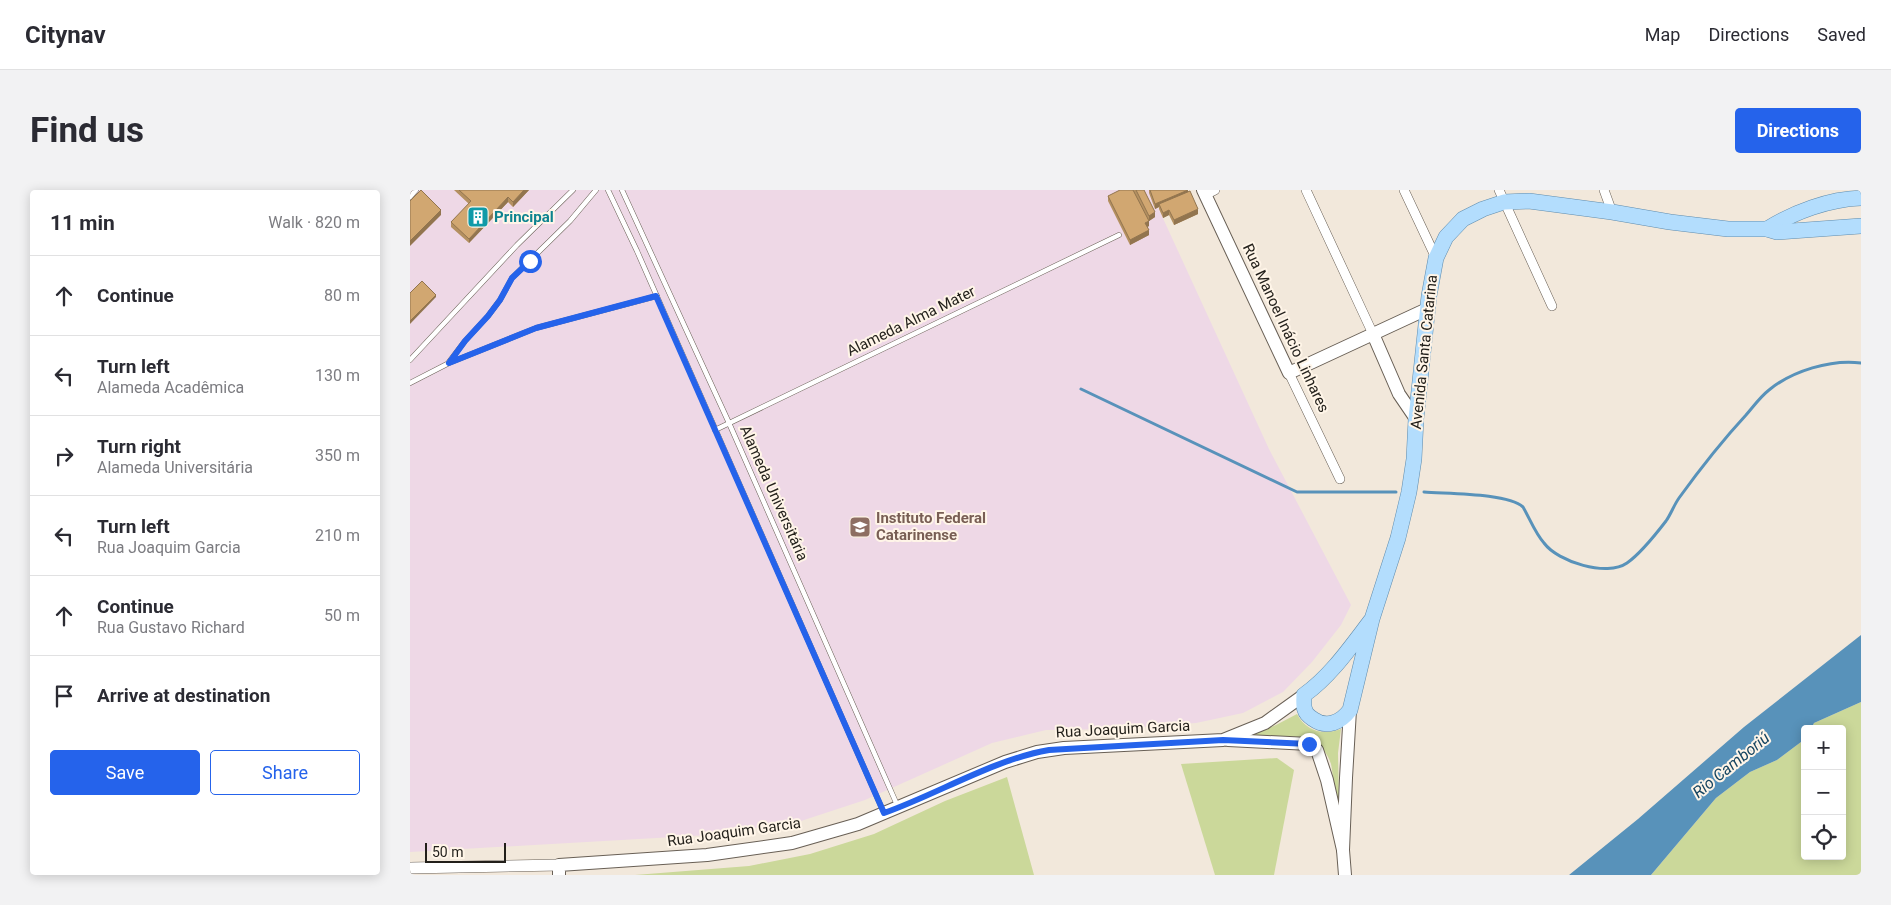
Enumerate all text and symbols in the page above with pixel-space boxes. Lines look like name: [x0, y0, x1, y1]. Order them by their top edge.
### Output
text: Citynav: [25, 21, 106, 49]
text: Map: [1645, 24, 1680, 45]
text: Directions: [1708, 24, 1789, 45]
text: Saved: [1817, 24, 1866, 45]
button: Directions: [1735, 108, 1861, 153]
text: Find us: [30, 110, 144, 151]
building icon: Principal: [466, 205, 490, 229]
place label: Principal: [494, 208, 554, 226]
text: 11 min: [50, 211, 115, 235]
text: Walk · 820 m: [268, 213, 360, 232]
street label: Rua Manoel Inácio Linhares: [1239, 241, 1333, 415]
route start: [519, 250, 542, 273]
street label: Avenida Santa Catarina: [1407, 274, 1441, 430]
icon: ahead: [50, 282, 78, 310]
street label: Alameda Alma Mater: [844, 282, 978, 360]
text: Continue: [97, 284, 174, 307]
text: 80 m: [324, 286, 360, 305]
text: Turn left: [97, 355, 170, 378]
icon: left: [50, 362, 78, 390]
text: 130 m: [315, 366, 360, 385]
text: Alameda Acadêmica: [97, 378, 244, 397]
street label: Alameda Universitária: [736, 423, 812, 563]
text: Turn right: [97, 435, 181, 458]
icon: right: [50, 442, 78, 470]
text: 350 m: [315, 446, 360, 465]
text: Alameda Universitária: [97, 458, 253, 477]
place label: Instituto Federal Catarinense: [876, 509, 986, 544]
text: Turn left: [97, 515, 170, 538]
school or university icon: Instituto Federal Catarinense: [848, 515, 872, 539]
icon: left: [50, 522, 78, 550]
text: 210 m: [315, 526, 360, 545]
text: Rua Joaquim Garcia: [97, 538, 241, 557]
text: Continue: [97, 595, 174, 618]
icon: ahead: [50, 602, 78, 630]
text: 50 m: [324, 606, 360, 625]
text: Rua Gustavo Richard: [97, 618, 245, 637]
icon: arrive: [50, 682, 78, 710]
text: Arrive at destination: [97, 684, 270, 707]
street label: Rua Joaquim Garcia: [1055, 716, 1191, 742]
map controls: [1801, 725, 1846, 860]
button: +: [1801, 725, 1846, 770]
water label: Rio Camboriú: [1689, 728, 1774, 802]
route end: [1298, 733, 1321, 756]
button: Save: [50, 750, 200, 795]
button: Share: [210, 750, 360, 795]
button: −: [1801, 770, 1846, 815]
street label: Rua Joaquim Garcia: [666, 814, 802, 850]
button: locate: [1801, 815, 1846, 860]
scale bar: [425, 840, 506, 863]
text: 50 m: [432, 844, 464, 860]

